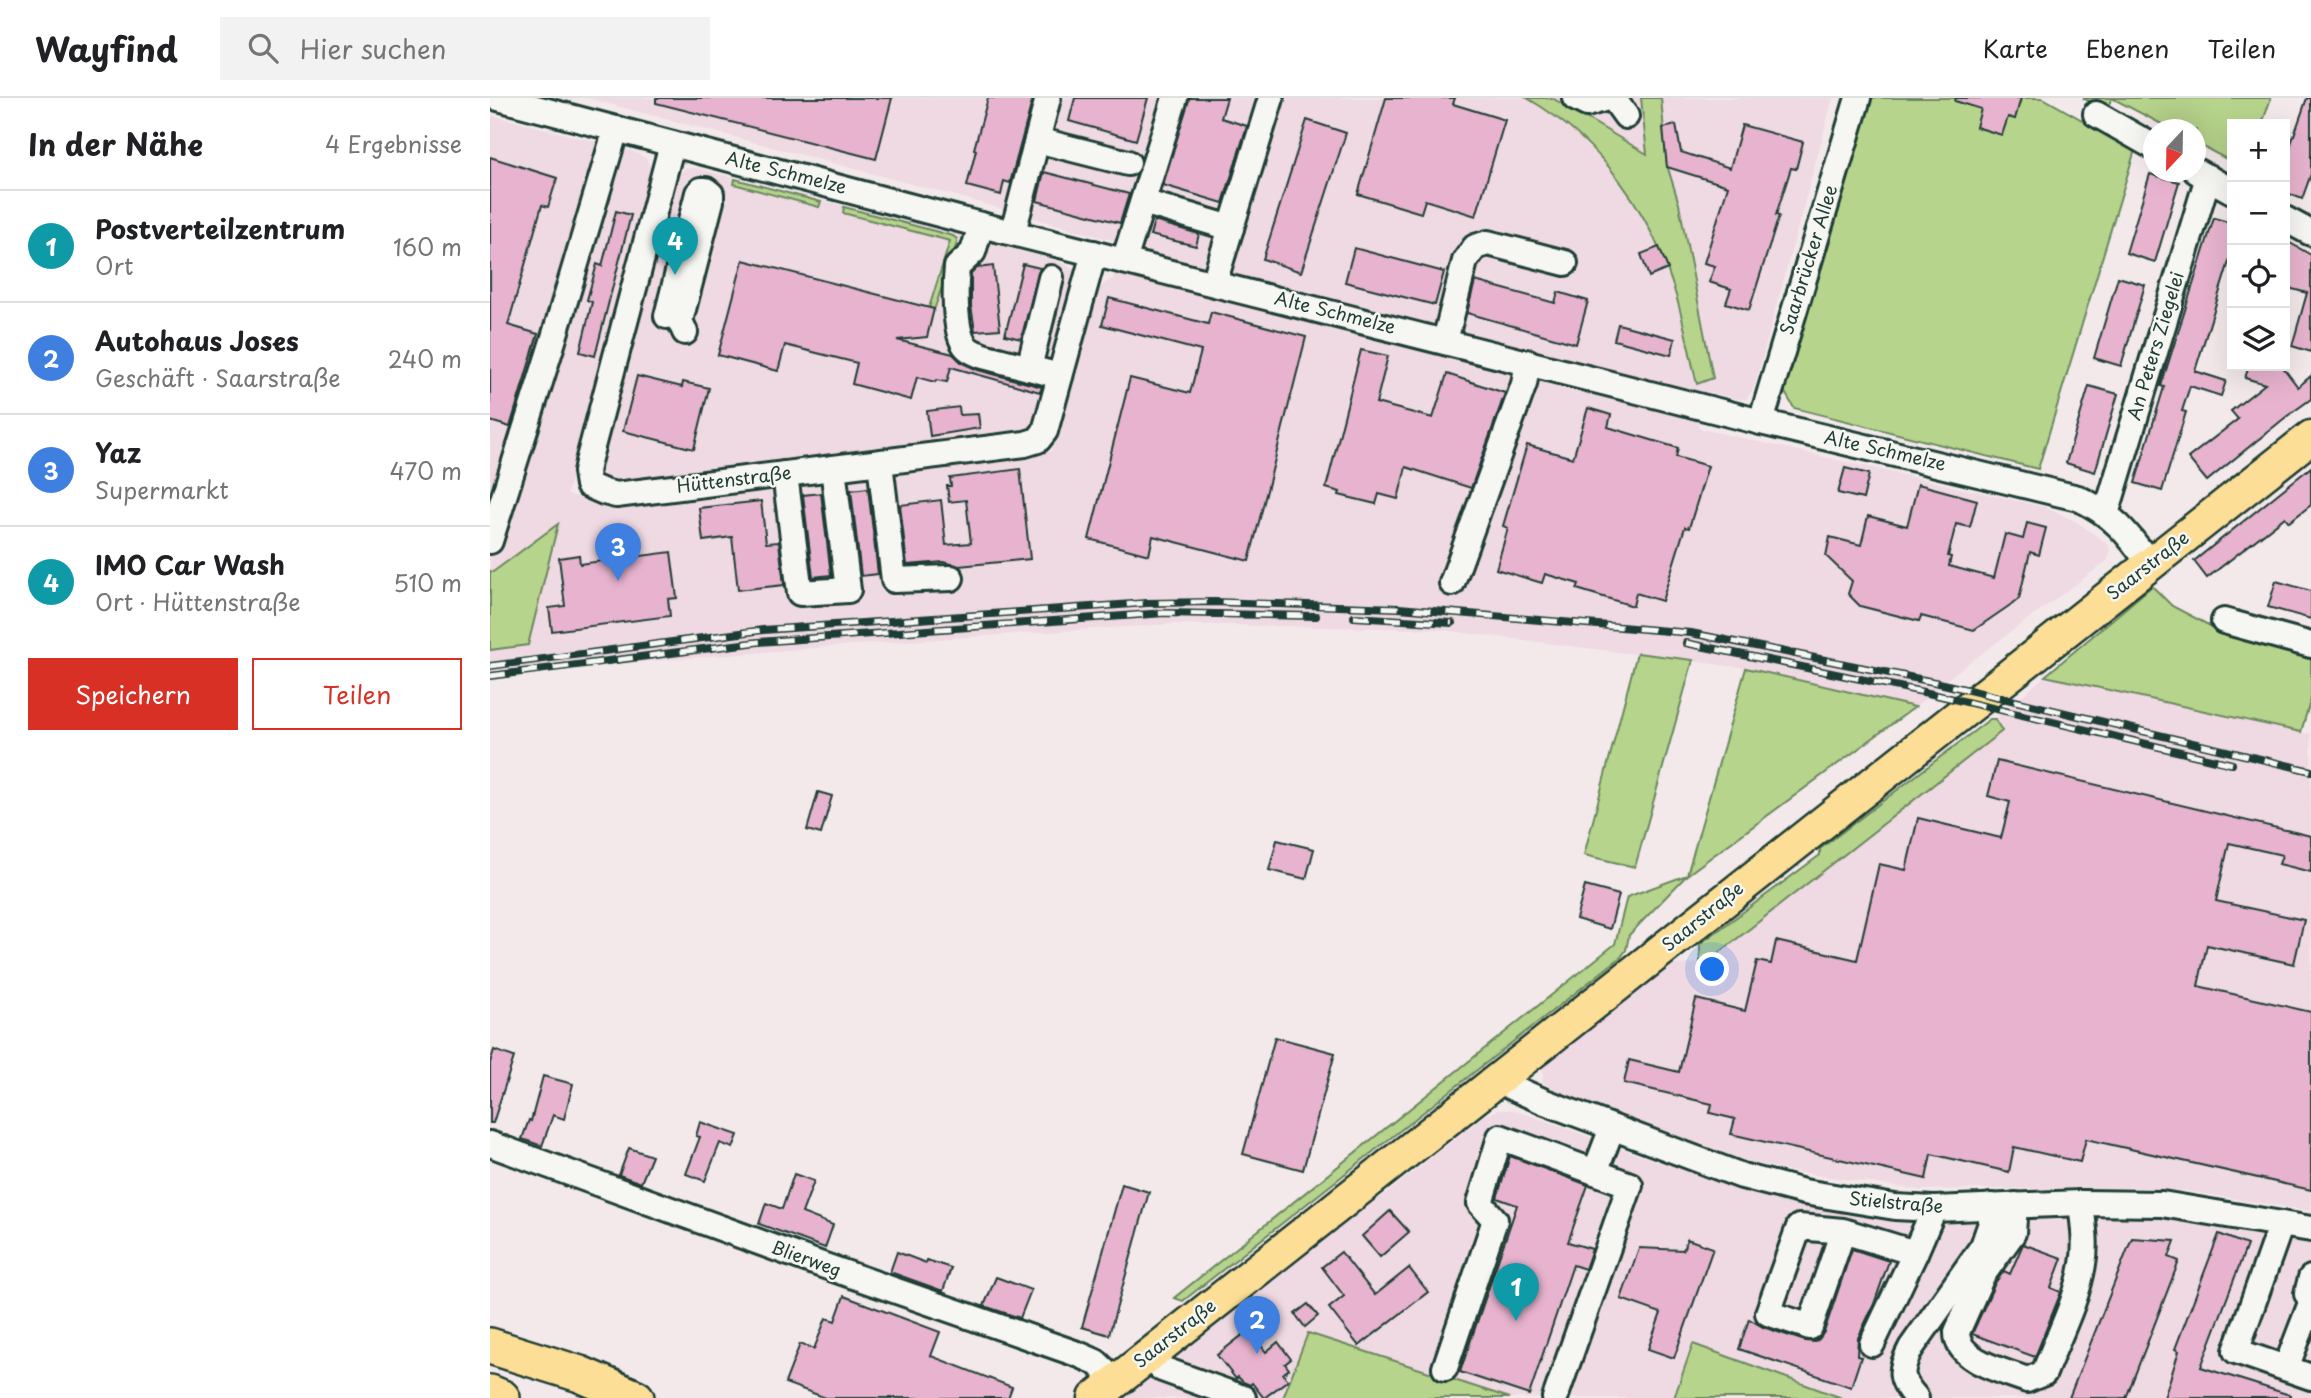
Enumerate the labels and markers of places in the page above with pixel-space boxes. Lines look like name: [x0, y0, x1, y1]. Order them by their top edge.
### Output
pin: 4: [652, 217, 698, 275]
pin: 3: [595, 523, 641, 581]
pin: 1: [1493, 1263, 1539, 1321]
pin: 2: [1234, 1296, 1280, 1354]

